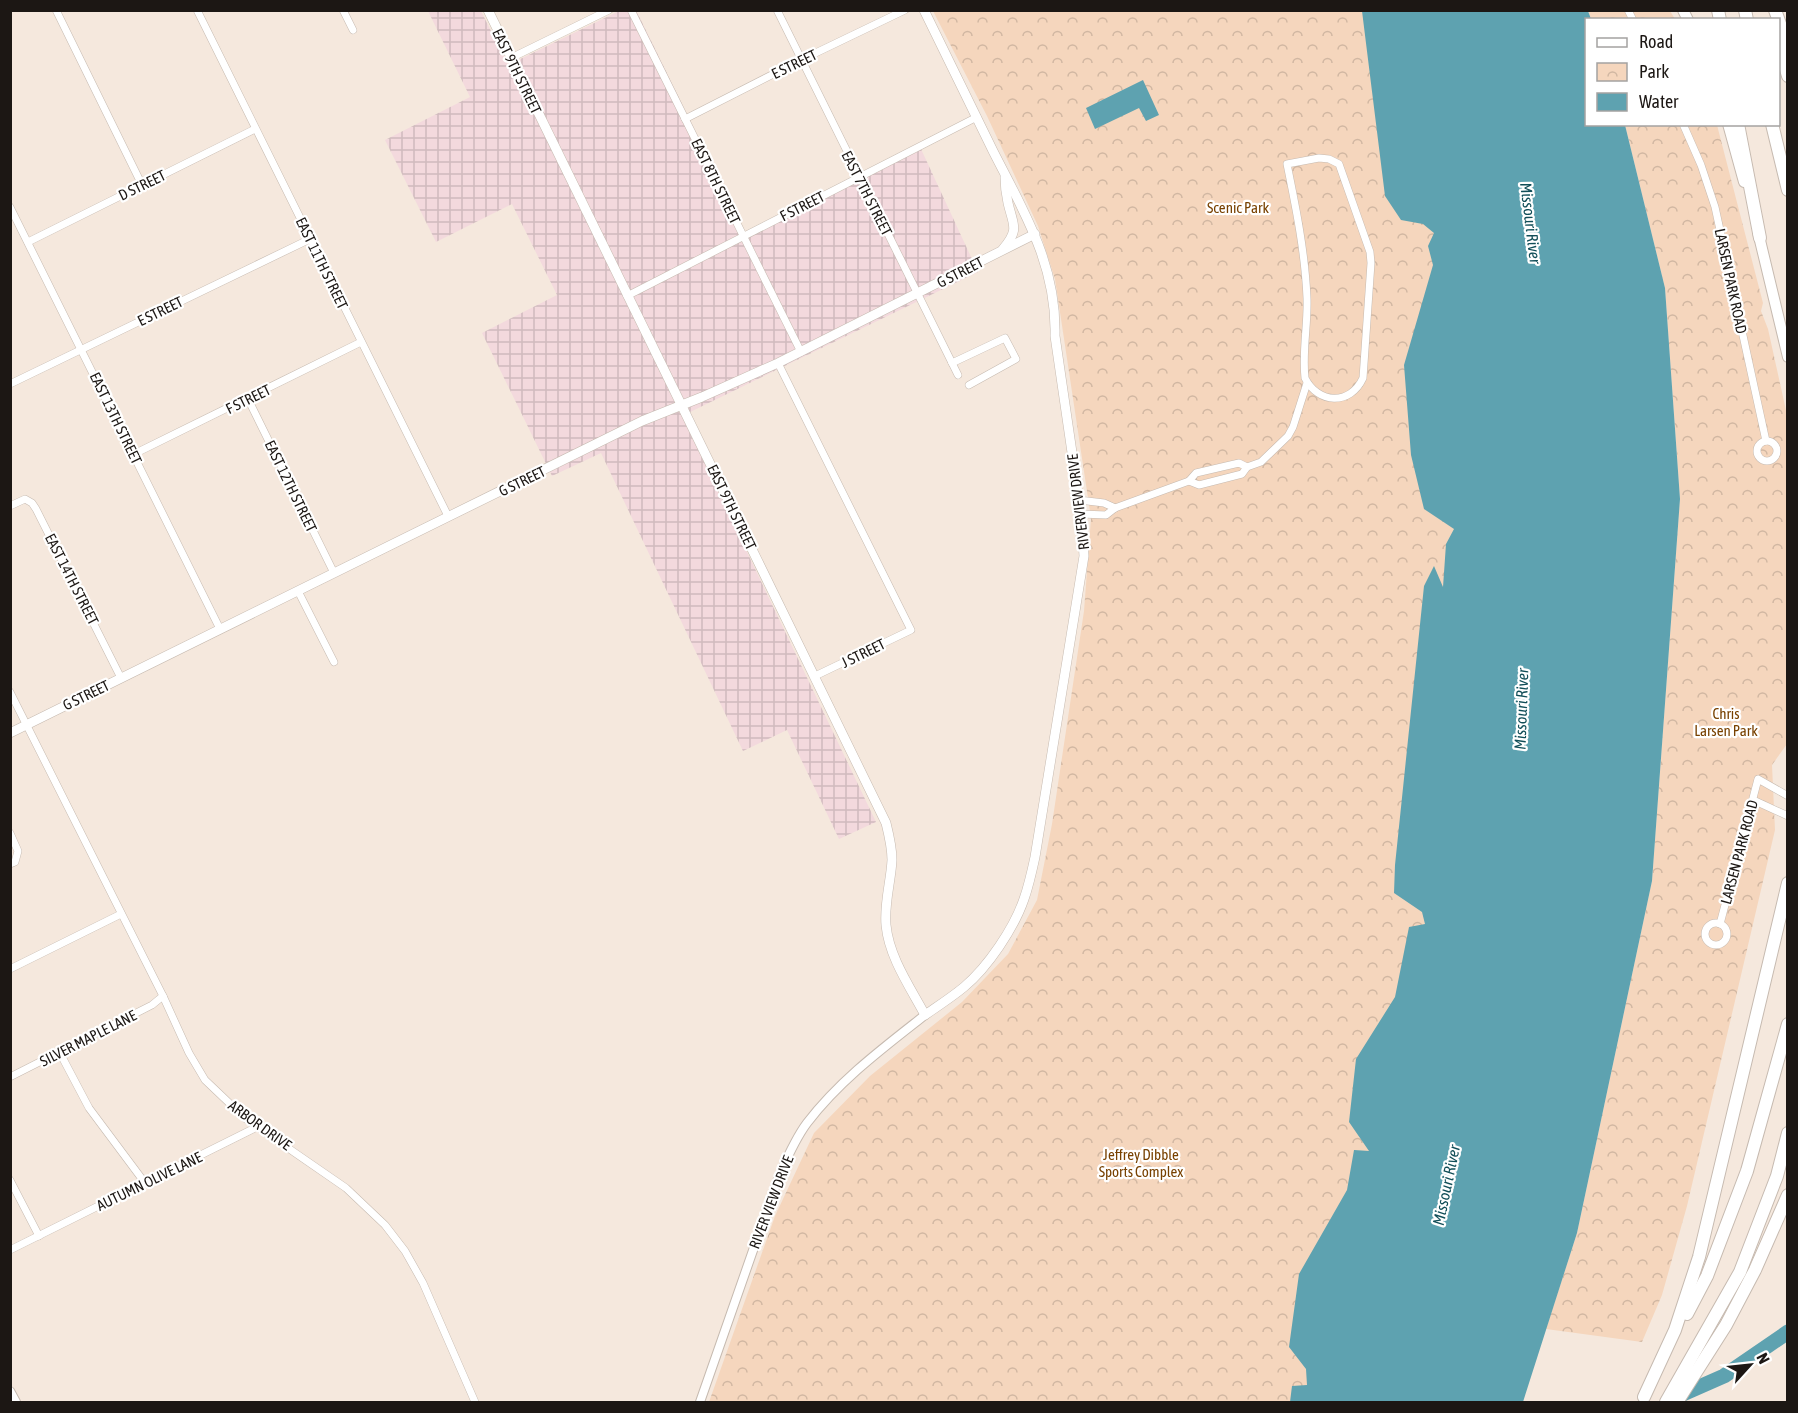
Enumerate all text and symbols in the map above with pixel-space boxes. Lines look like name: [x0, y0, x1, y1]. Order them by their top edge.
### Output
legend: [1585, 18, 1780, 126]
street label: EAST 9TH STREET: [489, 26, 545, 117]
text: Road: [1639, 31, 1673, 52]
street label: E STREET: [769, 46, 820, 82]
text: Park: [1639, 61, 1669, 82]
text: Water: [1639, 91, 1679, 112]
street label: EAST 8TH STREET: [688, 136, 744, 227]
street label: EAST 7TH STREET: [838, 148, 896, 239]
street label: D STREET: [116, 166, 169, 204]
water label: Missouri River: [1517, 181, 1545, 266]
street label: F STREET: [777, 187, 828, 224]
park label: Scenic Park: [1207, 199, 1269, 216]
street label: EAST 11TH STREET: [292, 214, 352, 312]
street label: LARSEN PARK ROAD: [1712, 227, 1750, 335]
street label: G STREET: [934, 253, 986, 291]
street label: E STREET: [135, 293, 186, 329]
street label: EAST 13TH STREET: [86, 369, 146, 467]
street label: F STREET: [223, 381, 274, 417]
street label: EAST 12TH STREET: [261, 437, 321, 535]
street label: RIVERVIEW DRIVE: [1064, 453, 1092, 551]
street label: G STREET: [496, 462, 548, 500]
street label: EAST 9TH STREET: [704, 462, 760, 553]
street label: EAST 14TH STREET: [42, 531, 102, 628]
street label: J STREET: [838, 635, 888, 671]
water label: Missouri River: [1511, 667, 1531, 750]
street label: G STREET: [60, 676, 112, 714]
park label: Chris Larsen Park: [1694, 705, 1758, 739]
street label: LARSEN PARK ROAD: [1717, 798, 1761, 906]
street label: SILVER MAPLE LANE: [37, 1006, 140, 1070]
street label: ARBOR DRIVE: [225, 1096, 295, 1154]
water label: Missouri River: [1429, 1142, 1464, 1227]
park label: Jeffrey Dibble Sports Complex: [1099, 1146, 1183, 1180]
street label: AUTUMN OLIVE LANE: [94, 1148, 205, 1214]
street label: RIVER VIEW DRIVE: [745, 1152, 797, 1251]
north arrow: [1720, 1335, 1780, 1395]
text: N: [1753, 1350, 1774, 1366]

